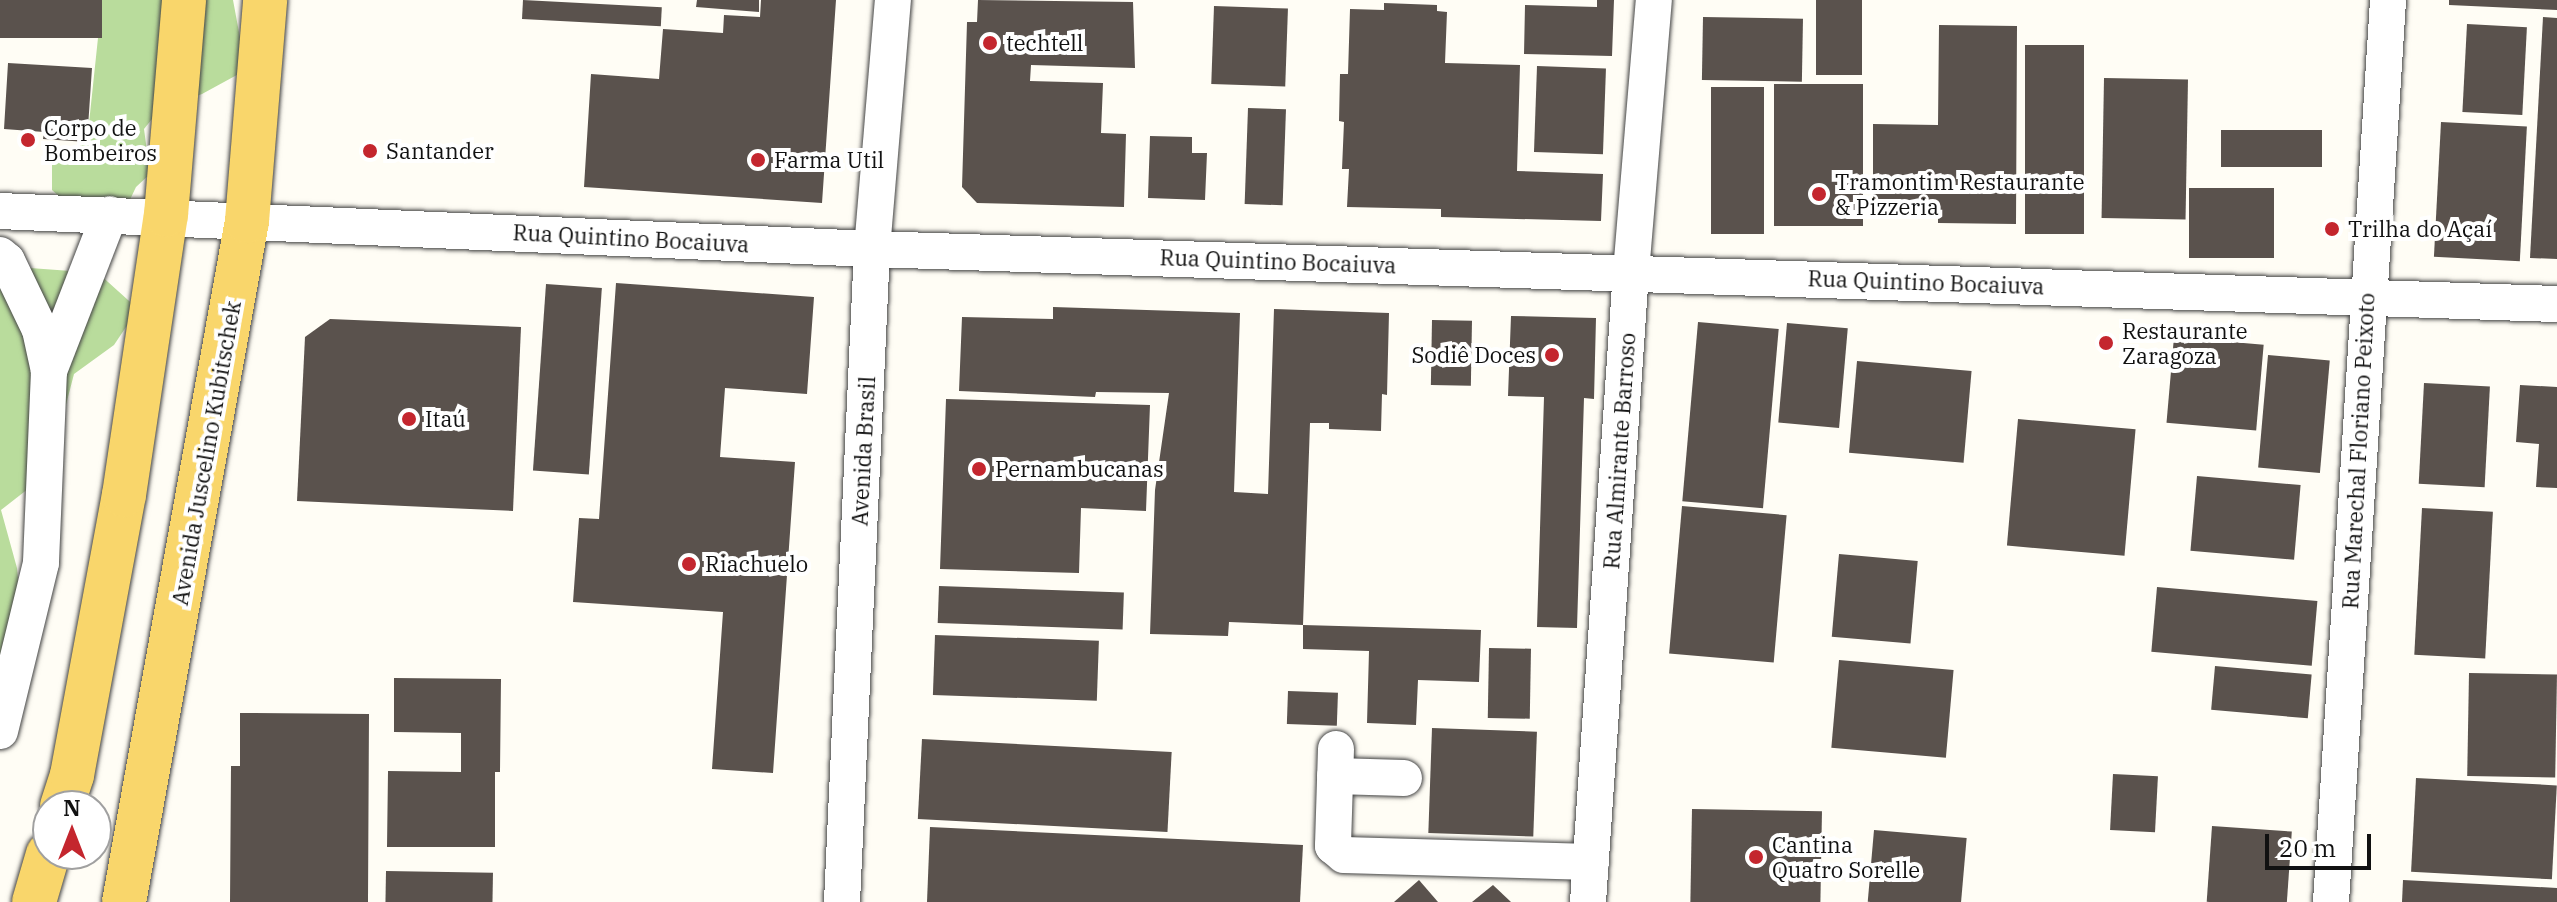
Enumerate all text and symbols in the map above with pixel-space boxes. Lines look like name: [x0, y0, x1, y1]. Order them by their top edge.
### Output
place label: techtell: [1006, 30, 1083, 56]
marker: techtell: [981, 34, 999, 52]
place label: Corpo de Bombeiros: [44, 114, 157, 166]
marker: Corpo de Bombeiros: [19, 131, 37, 149]
place label: Santander: [386, 138, 494, 164]
marker: Santander: [361, 142, 379, 160]
place label: Farma Util: [774, 147, 884, 173]
marker: Farma Util: [749, 151, 767, 169]
place label: Tramontim Restaurante & Pizzeria: [1835, 168, 2084, 220]
marker: Tramontim Restaurante & Pizzeria: [1810, 185, 1828, 203]
place label: Trilha do Açaí: [2348, 216, 2492, 242]
street label: Rua Quintino Bocaiuva: [512, 219, 750, 257]
marker: Trilha do Açaí: [2323, 220, 2341, 238]
street label: Rua Quintino Bocaiuva: [1159, 244, 1397, 278]
street label: Rua Quintino Bocaiuva: [1807, 265, 2045, 299]
street label: Rua Marechal Floriano Peixoto: [2337, 292, 2379, 610]
street label: Avenida Juscelino Kubitschek: [166, 299, 246, 607]
place label: Restaurante Zaragoza: [2122, 317, 2247, 368]
street label: Rua Almirante Barroso: [1598, 332, 1640, 570]
marker: Restaurante Zaragoza: [2097, 334, 2115, 352]
place label: Sodiê Doces: [1411, 342, 1536, 368]
marker: Sodiê Doces: [1543, 346, 1561, 364]
street label: Avenida Brasil: [846, 375, 880, 527]
place label: Itaú: [425, 406, 466, 432]
marker: Itaú: [400, 410, 418, 428]
place label: Pernambucanas: [995, 456, 1164, 482]
marker: Pernambucanas: [970, 460, 988, 478]
place label: Riachuelo: [705, 551, 808, 577]
marker: Riachuelo: [680, 555, 698, 573]
north arrow: [32, 790, 112, 870]
text: N: [63, 793, 81, 822]
scale bar: [2269, 818, 2375, 868]
place label: Cantina Quatro Sorelle: [1772, 831, 1920, 882]
text: 20 m: [2279, 832, 2336, 864]
marker: Cantina Quatro Sorelle: [1747, 848, 1765, 866]

